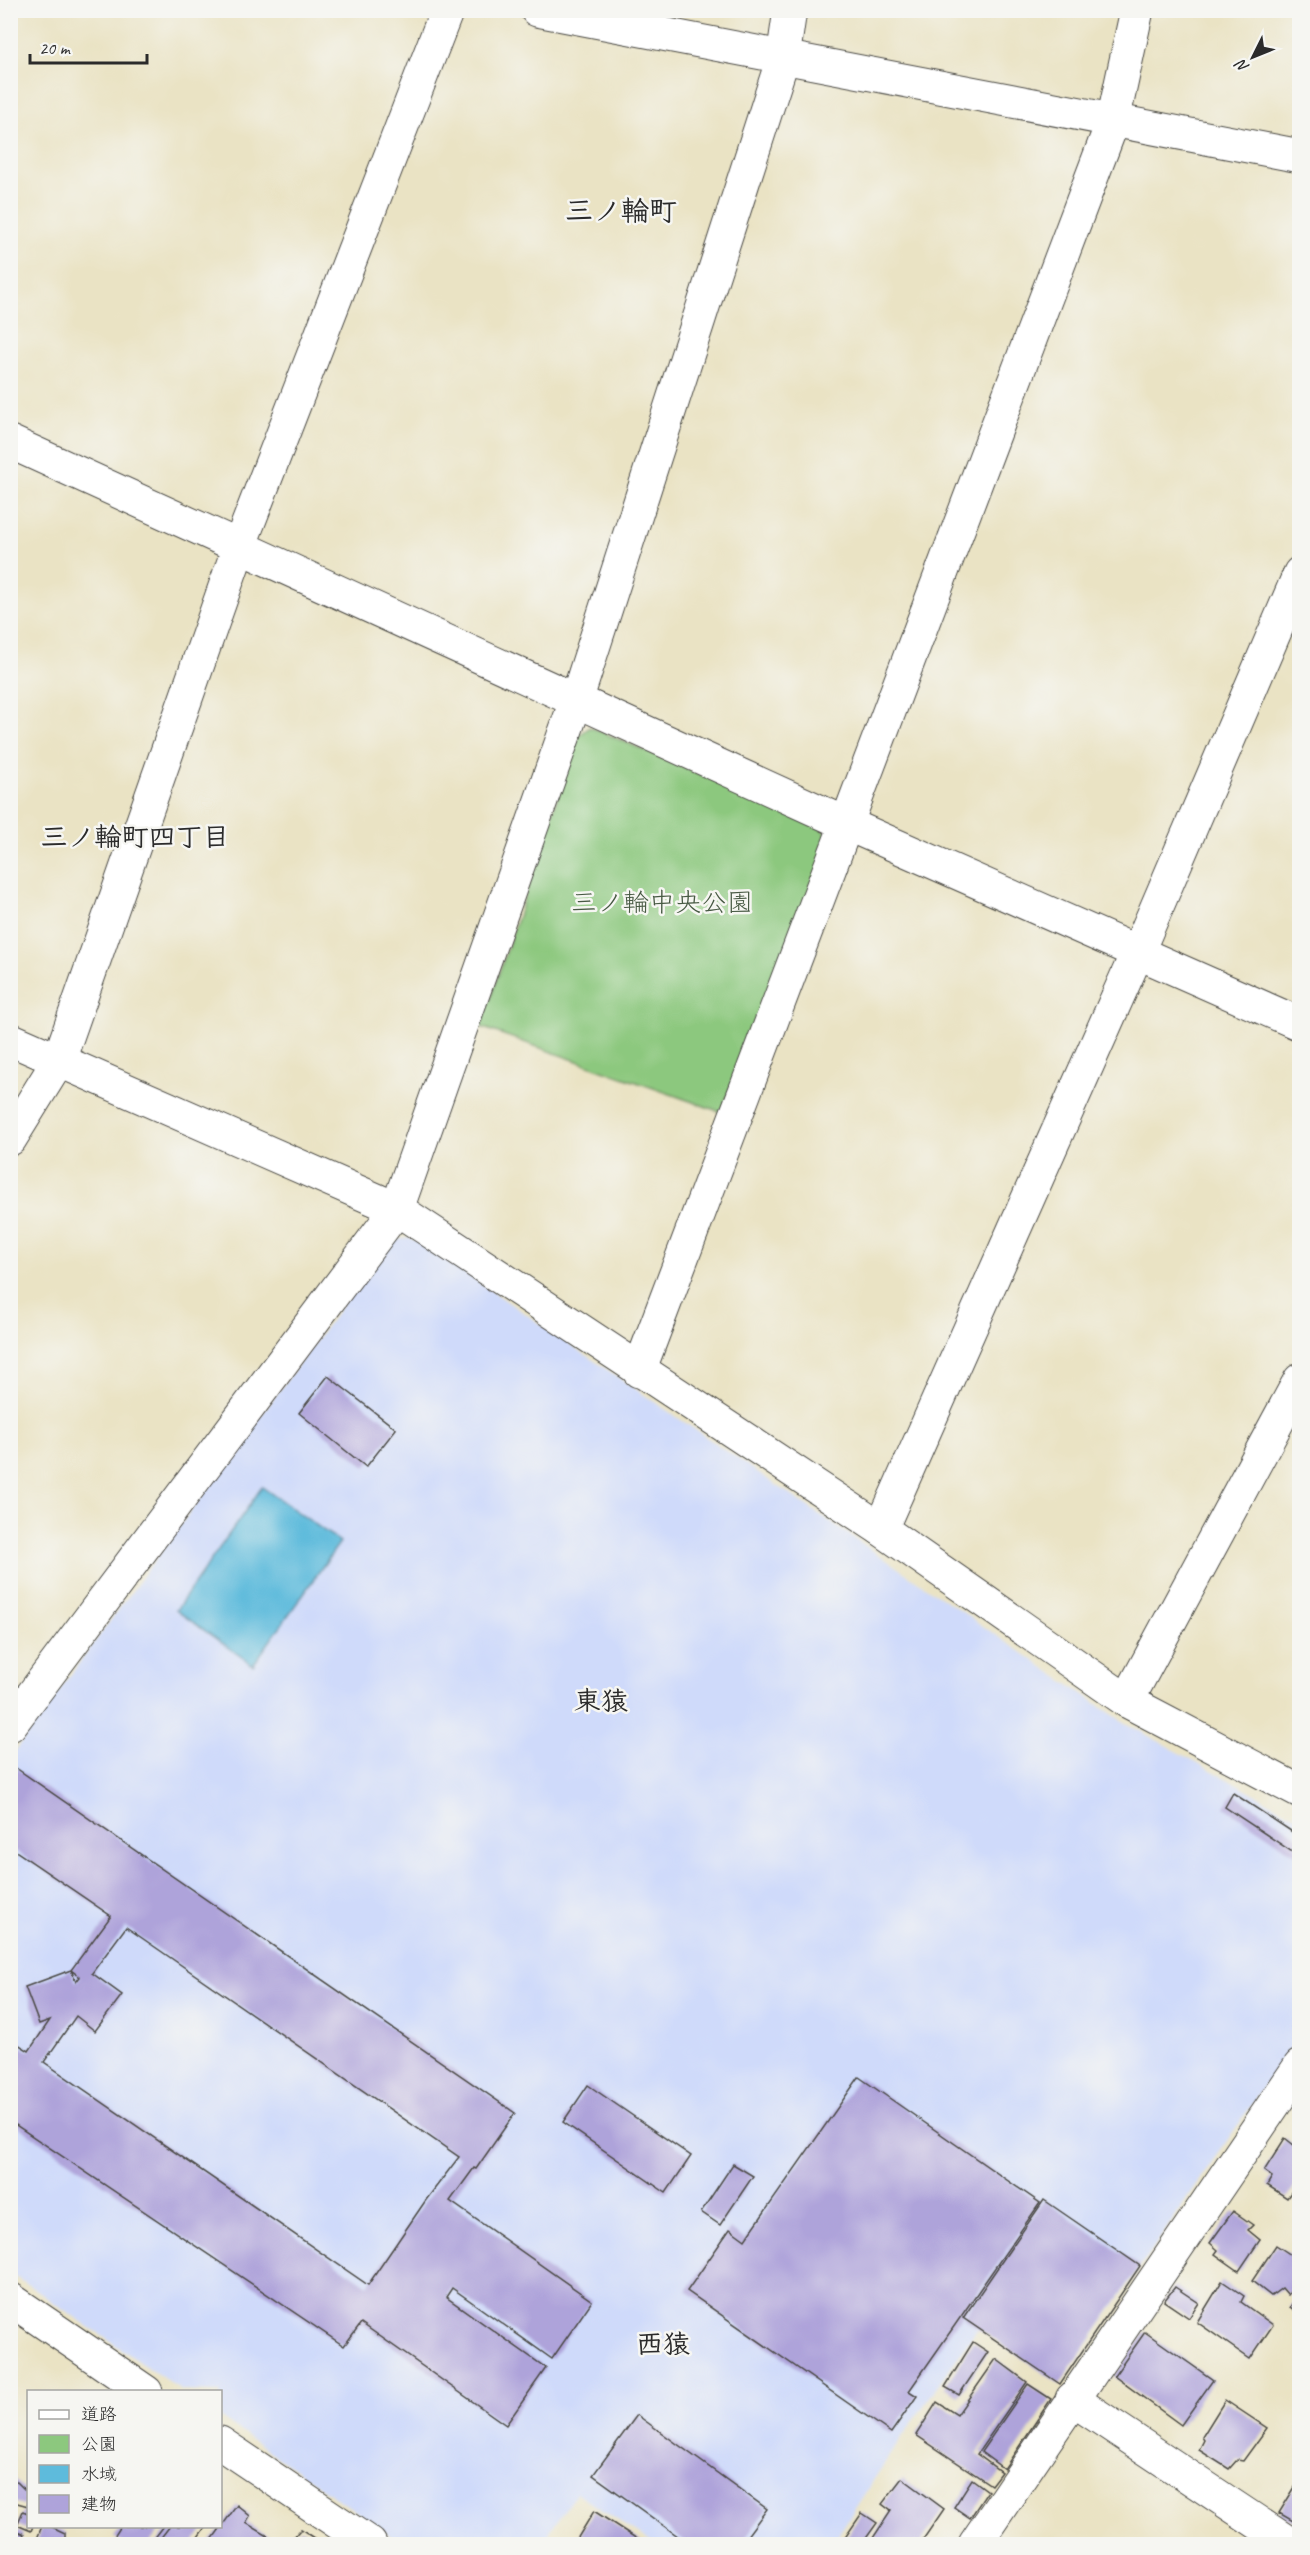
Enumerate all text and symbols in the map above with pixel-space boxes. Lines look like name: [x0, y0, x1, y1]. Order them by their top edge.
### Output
scale bar: [30, 27, 147, 65]
north arrow: [1223, 27, 1283, 87]
text: 20 m: [39, 37, 72, 59]
text: N: [1230, 54, 1253, 77]
district label: 三ノ輪町: [565, 193, 677, 228]
district label: 三ノ輪町四丁目: [41, 820, 230, 854]
park label: 三ノ輪中央公園: [571, 886, 753, 919]
district label: 東猿: [574, 1684, 628, 1718]
district label: 西猿: [636, 2327, 690, 2361]
legend: [27, 2390, 222, 2528]
text: 道路: [81, 2403, 117, 2425]
text: 公園: [81, 2433, 117, 2455]
text: 水域: [81, 2463, 117, 2485]
text: 建物: [81, 2493, 117, 2515]

